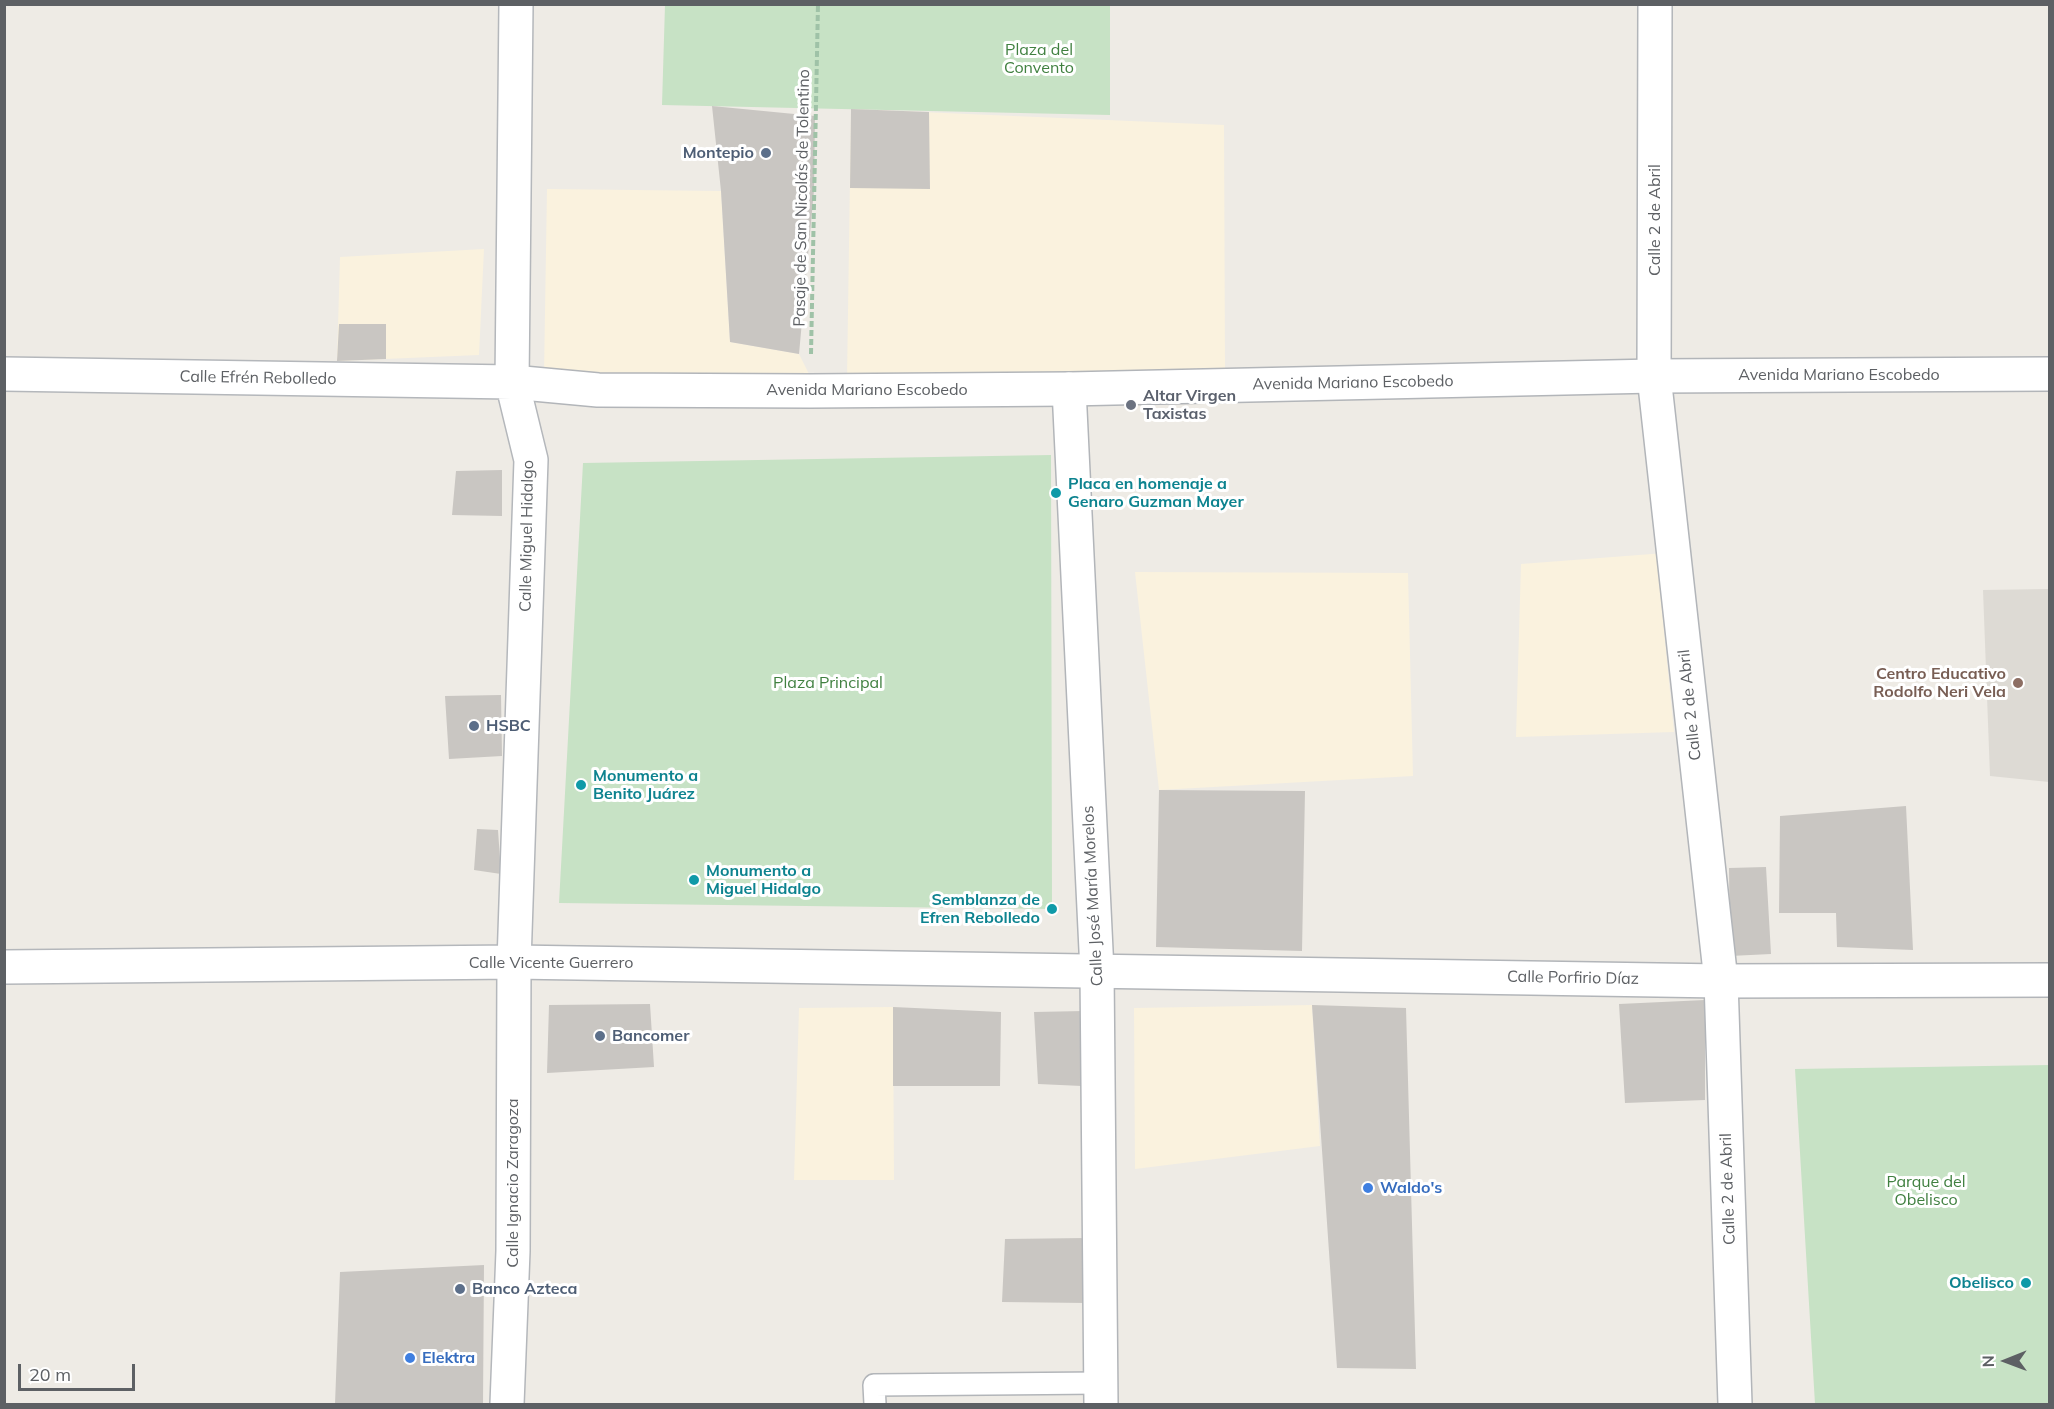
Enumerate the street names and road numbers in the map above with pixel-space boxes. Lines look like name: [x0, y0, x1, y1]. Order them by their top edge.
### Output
street label: Pasaje de San Nicolás de Tolentino: [790, 69, 814, 327]
street label: Calle 2 de Abril: [1645, 164, 1665, 276]
street label: Avenida Mariano Escobedo: [1738, 365, 1940, 385]
street label: Calle Efrén Rebolledo: [179, 367, 337, 389]
street label: Avenida Mariano Escobedo: [1252, 372, 1454, 394]
street label: Avenida Mariano Escobedo: [766, 380, 968, 400]
street label: Calle Miguel Hidalgo: [516, 460, 538, 612]
street label: Calle 2 de Abril: [1675, 648, 1705, 762]
street label: Calle José María Morelos: [1079, 805, 1107, 987]
street label: Calle Vicente Guerrero: [469, 953, 633, 973]
street label: Calle Porfirio Díaz: [1507, 967, 1639, 989]
street label: Calle Ignacio Zaragoza: [503, 1098, 523, 1268]
street label: Calle 2 de Abril: [1716, 1133, 1740, 1245]

